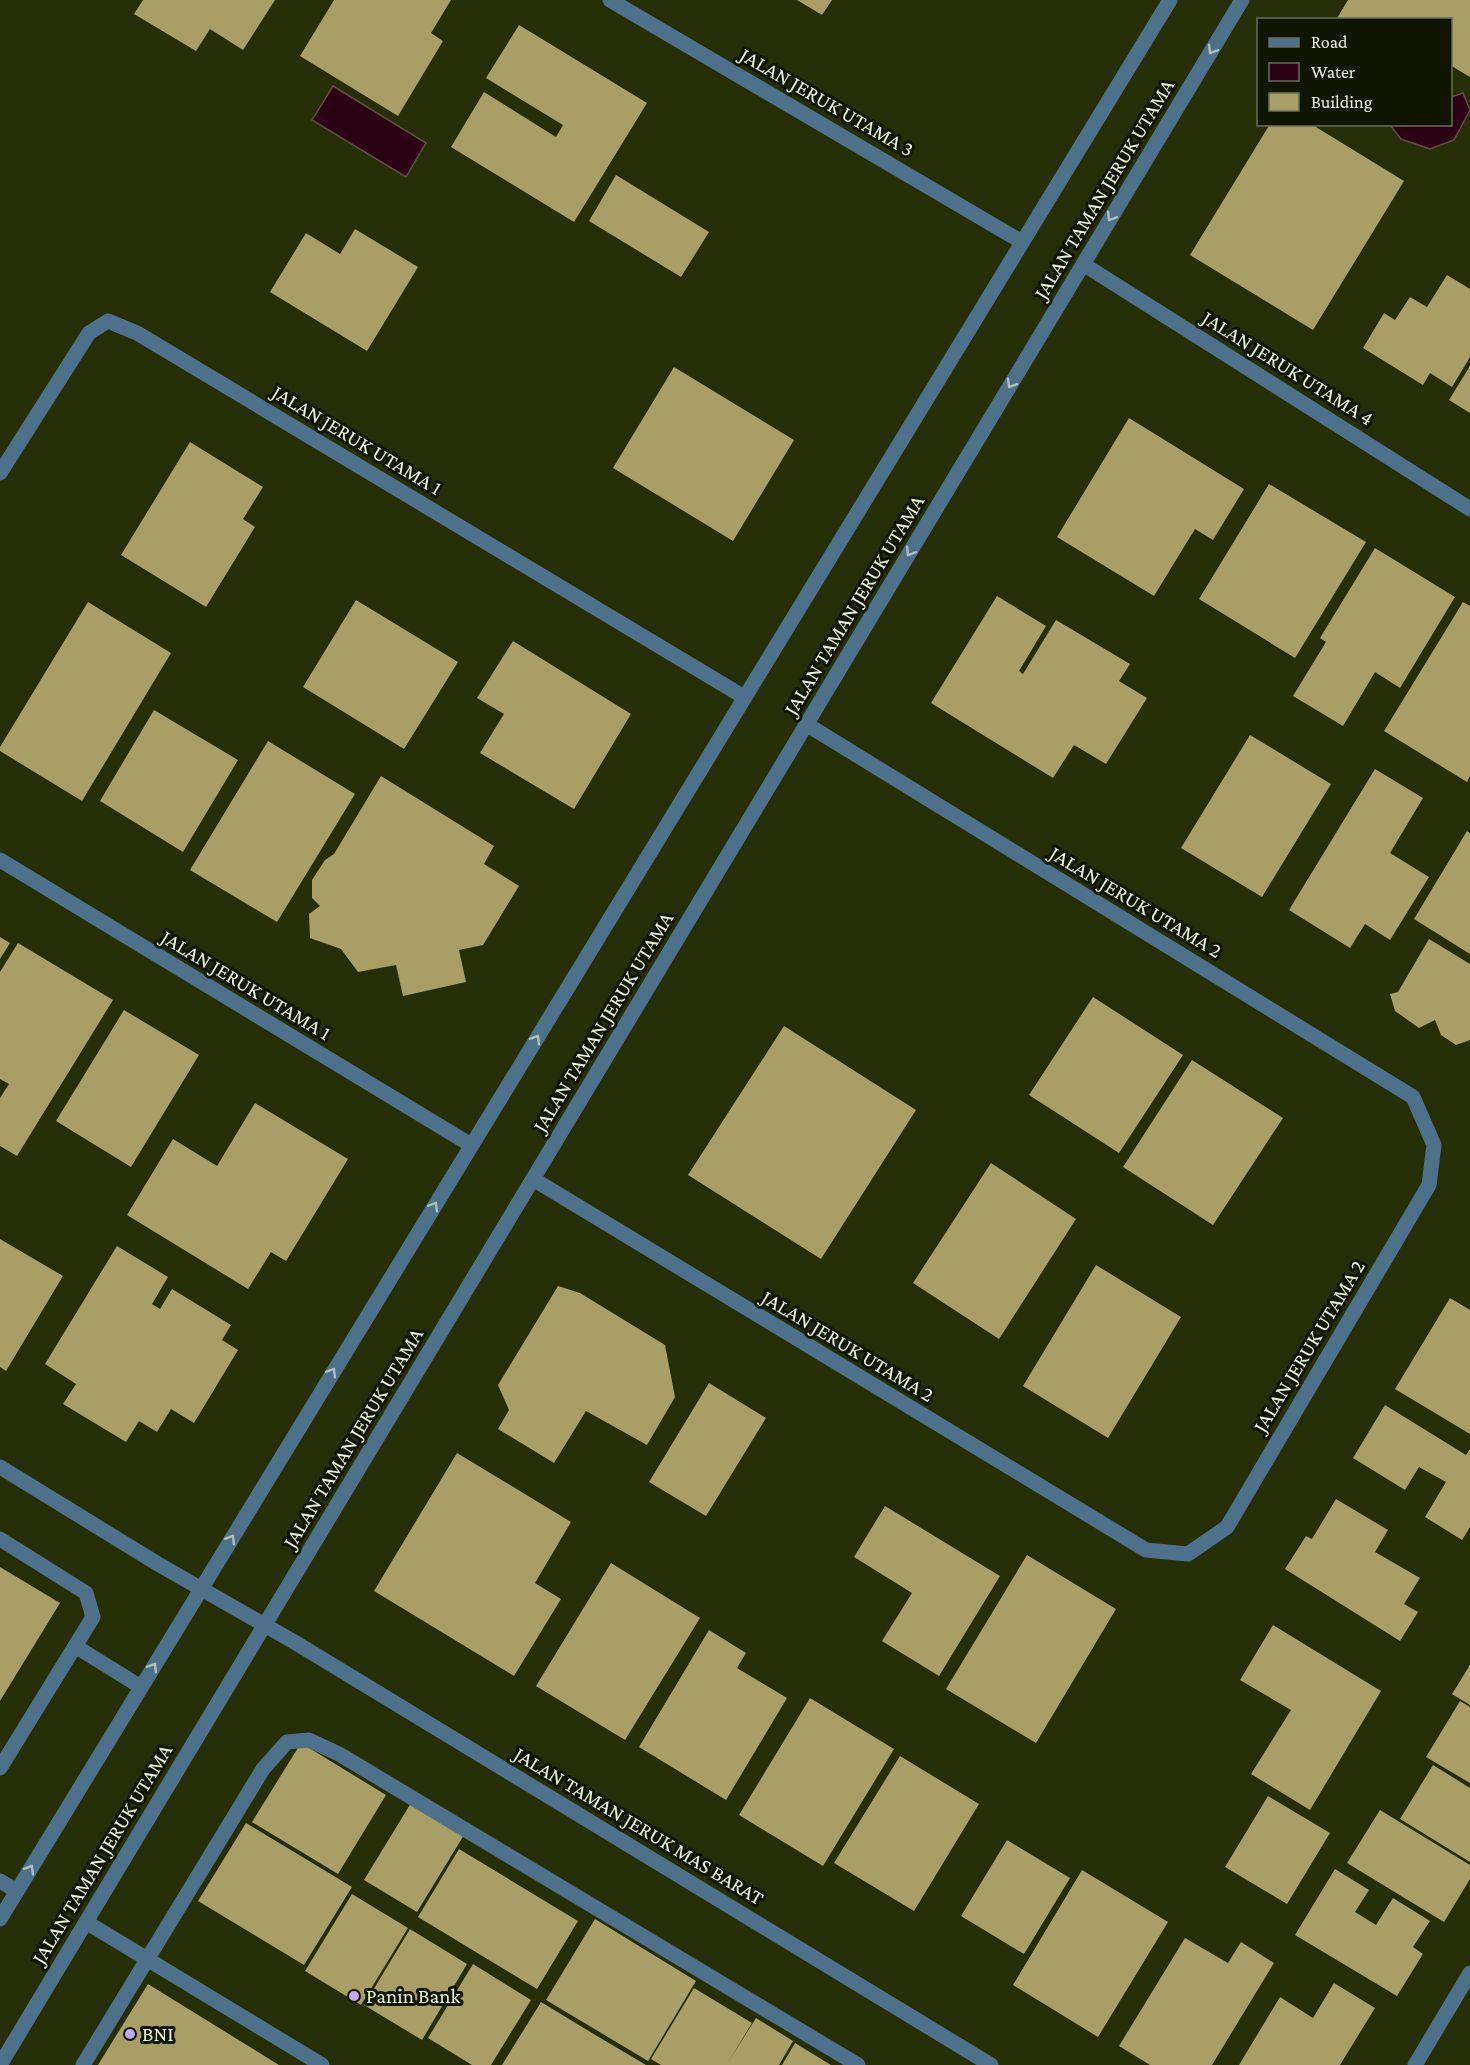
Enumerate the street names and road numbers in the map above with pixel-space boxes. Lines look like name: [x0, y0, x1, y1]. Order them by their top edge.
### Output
street label: JALAN JERUK UTAMA 3: [734, 41, 918, 162]
street label: JALAN TAMAN JERUK UTAMA: [1028, 75, 1179, 305]
street label: JALAN JERUK UTAMA 4: [1196, 304, 1378, 430]
street label: JALAN JERUK UTAMA 1: [266, 379, 446, 500]
street label: JALAN TAMAN JERUK UTAMA: [778, 491, 929, 721]
street label: JALAN JERUK UTAMA 2: [1044, 840, 1226, 963]
street label: JALAN TAMAN JERUK UTAMA: [527, 908, 678, 1138]
street label: JALAN JERUK UTAMA 1: [155, 924, 335, 1045]
street label: JALAN JERUK UTAMA 2: [1247, 1256, 1370, 1438]
street label: JALAN JERUK UTAMA 2: [756, 1284, 938, 1407]
street label: JALAN TAMAN JERUK UTAMA: [277, 1324, 428, 1554]
street label: JALAN TAMAN JERUK UTAMA: [26, 1740, 177, 1970]
street label: JALAN TAMAN JERUK MAS BARAT: [508, 1741, 769, 1910]

